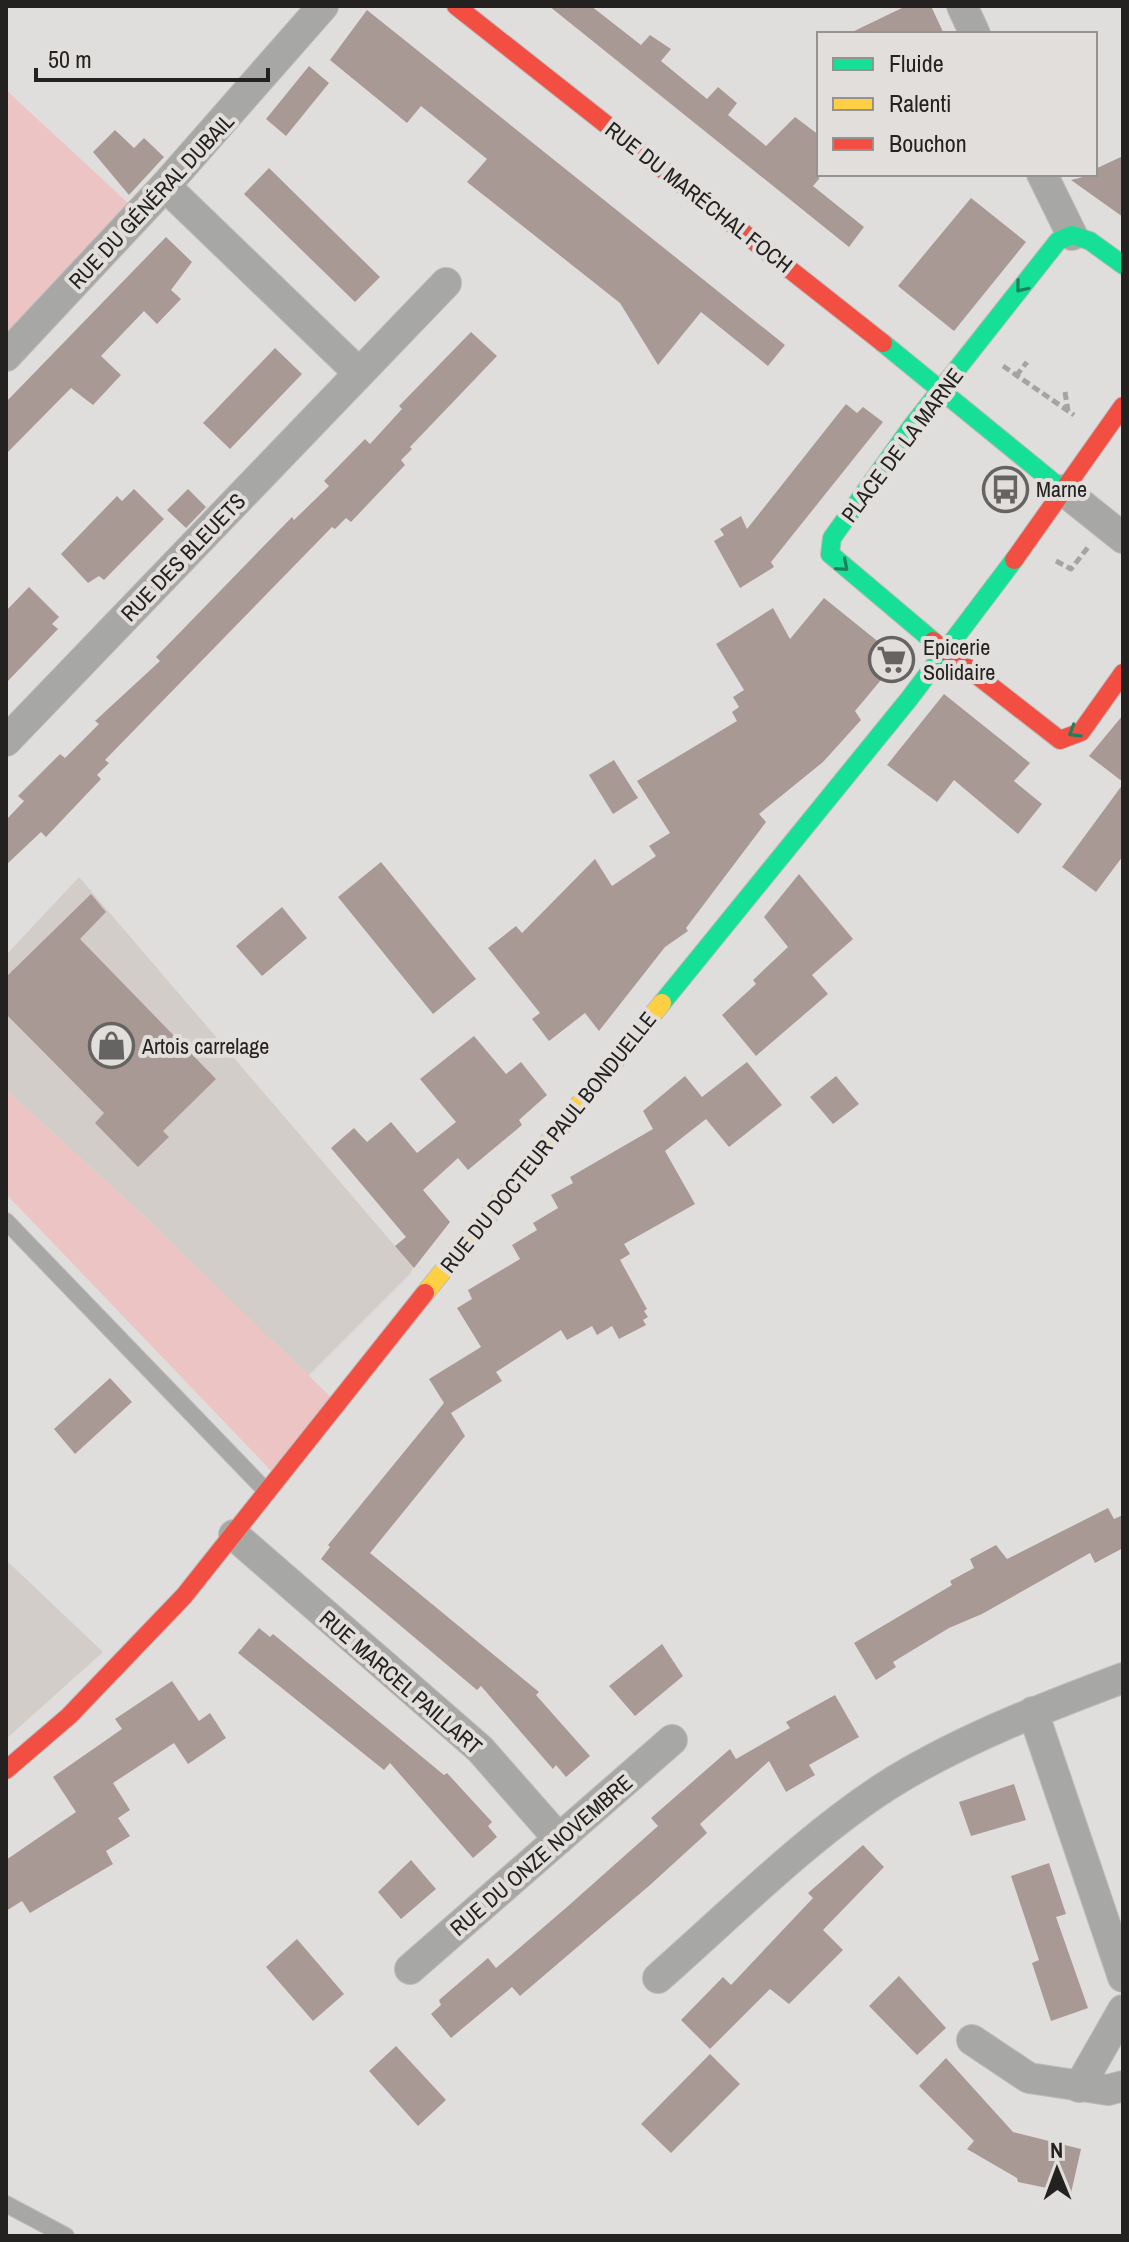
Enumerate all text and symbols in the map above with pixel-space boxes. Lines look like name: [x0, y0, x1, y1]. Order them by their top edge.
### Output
scale bar: [36, 32, 268, 82]
legend: [817, 32, 1097, 176]
text: 50 m: [48, 43, 92, 75]
text: Fluide: [889, 47, 944, 79]
text: Ralenti: [889, 87, 951, 119]
street label: RUE DU GÉNÉRAL DUBAIL: [62, 107, 240, 295]
street label: RUE DU MARÉCHAL FOCH: [599, 114, 799, 280]
text: Bouchon: [889, 127, 967, 159]
one-way arrow: [1017, 278, 1031, 293]
street label: PLACE DE LA MARNE: [834, 362, 970, 528]
bus stop icon: Marne: [981, 465, 1029, 513]
place label: Marne: [1036, 474, 1087, 504]
street label: RUE DES BLEUETS: [114, 486, 252, 628]
one-way arrow: [834, 556, 849, 570]
place label: Epicerie Solidaire: [923, 632, 995, 687]
supermarket icon: Epicerie Solidaire: [868, 636, 916, 684]
one-way arrow: [1069, 722, 1083, 737]
street label: RUE DU DOCTEUR PAUL BONDUELLE: [433, 1005, 663, 1279]
shop icon: Artois carrelage: [87, 1022, 135, 1070]
place label: Artois carrelage: [141, 1031, 269, 1061]
street label: RUE MARCEL PAILLART: [313, 1603, 489, 1761]
street label: RUE DU ONZE NOVEMBRE: [443, 1767, 639, 1943]
north arrow: [1017, 2130, 1097, 2210]
text: N: [1050, 2135, 1063, 2165]

